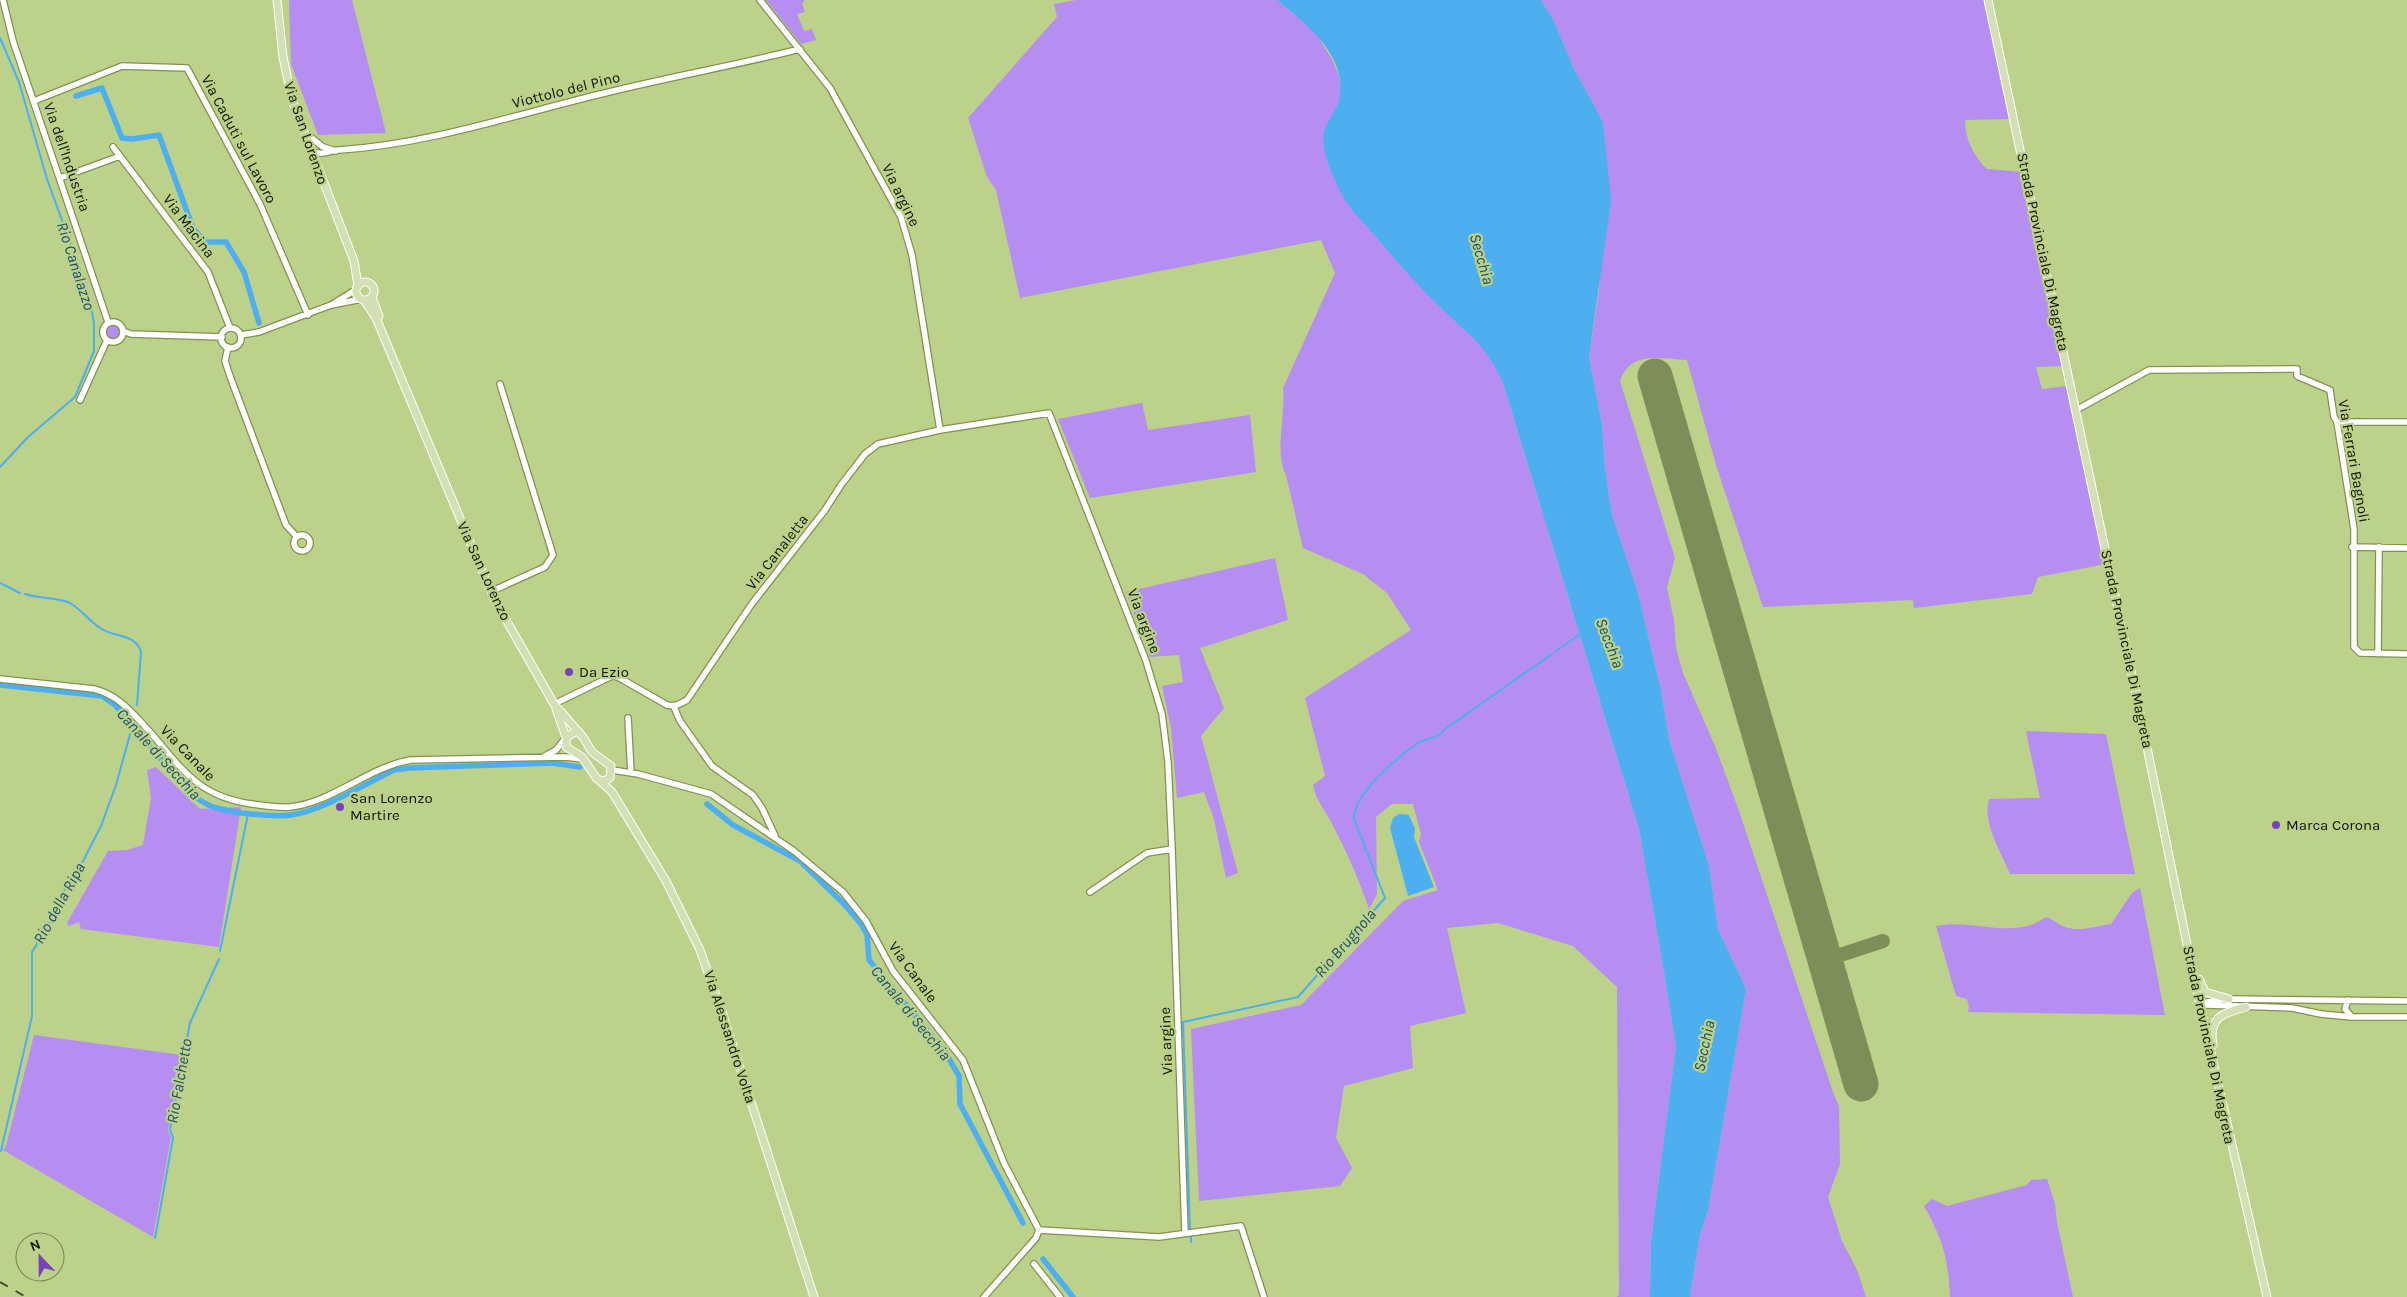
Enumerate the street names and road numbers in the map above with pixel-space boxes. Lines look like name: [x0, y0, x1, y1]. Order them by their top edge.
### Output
street label: Viottolo del Pino: [510, 68, 622, 112]
street label: Via Caduti sul Lavoro: [197, 72, 281, 206]
street label: Via San Lorenzo: [280, 79, 332, 187]
street label: Via dell'Industria: [40, 100, 94, 214]
street label: Strada Provinciale Di Magreta: [2013, 151, 2073, 353]
street label: Via argine: [878, 161, 924, 229]
street label: Via Macina: [159, 191, 219, 261]
street label: Via Ferrari Bagnoli: [2334, 398, 2374, 524]
street label: Via Canaletta: [742, 511, 812, 593]
street label: Via San Lorenzo: [453, 519, 515, 623]
street label: Strada Provinciale Di Magreta: [2097, 548, 2157, 750]
street label: Via argine: [1123, 586, 1165, 656]
street label: Via Canale: [157, 721, 219, 785]
street label: Via Canale: [885, 938, 941, 1006]
street label: Strada Provinciale Di Magreta: [2179, 944, 2239, 1146]
street label: Via Alessandro Volta: [700, 968, 760, 1106]
street label: Via argine: [1156, 1007, 1176, 1075]

